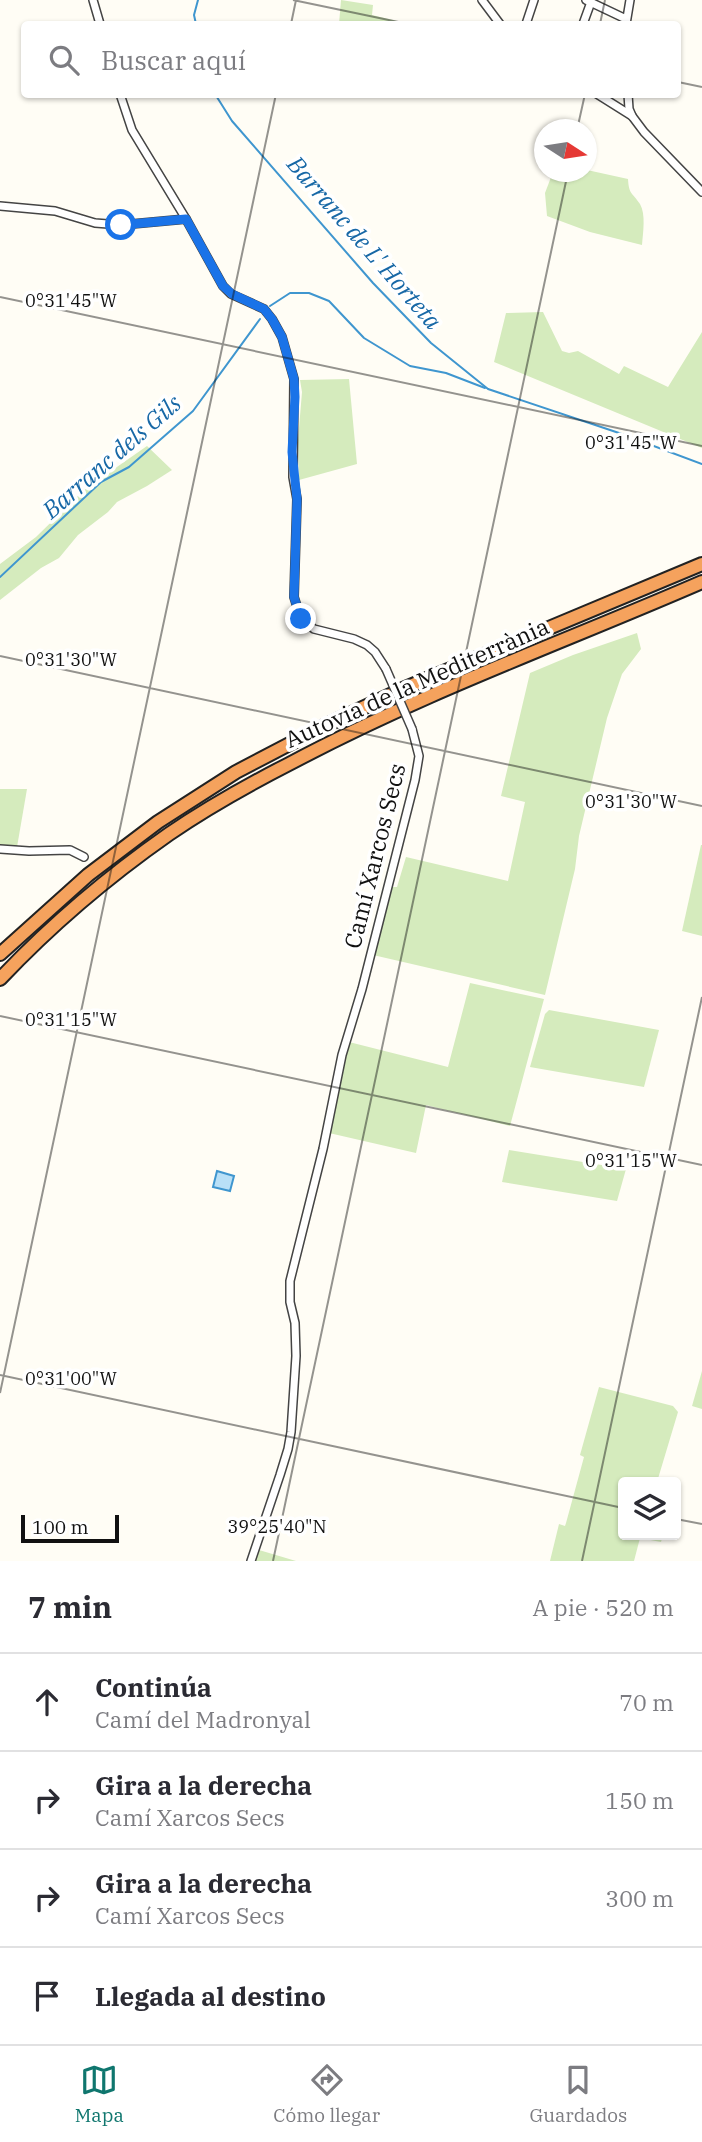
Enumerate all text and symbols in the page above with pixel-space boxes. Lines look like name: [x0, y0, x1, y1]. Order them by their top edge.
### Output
search box: [21, 21, 681, 98]
icon: search: [45, 41, 83, 79]
text: Buscar aquí: [101, 43, 246, 77]
north arrow: [534, 119, 597, 182]
water label: Barranc de L' Horteta: [280, 148, 449, 336]
route start: [105, 209, 136, 240]
text: 0°31'45"W: [25, 289, 118, 312]
water label: Barranc dels Gils: [34, 387, 188, 526]
text: 0°31'45"W: [585, 431, 678, 454]
route end: [285, 603, 316, 634]
street label: Autovia de la Mediterrània: [280, 610, 553, 754]
text: 0°31'30"W: [25, 648, 118, 671]
street label: Camí Xarcos Secs: [337, 760, 412, 951]
text: 0°31'30"W: [585, 790, 678, 813]
text: 0°31'15"W: [25, 1008, 118, 1031]
text: 0°31'15"W: [585, 1149, 678, 1172]
text: 0°31'00"W: [25, 1367, 118, 1390]
map controls: [618, 1477, 681, 1540]
button: layers: [618, 1477, 681, 1540]
scale bar: [21, 1512, 119, 1544]
text: 100 m: [32, 1515, 89, 1539]
text: 39°25'40"N: [228, 1515, 327, 1538]
text: 7 min: [28, 1587, 112, 1626]
text: A pie · 520 m: [532, 1592, 674, 1622]
text: Continúa: [95, 1670, 212, 1704]
icon: ahead: [28, 1683, 66, 1721]
text: 70 m: [619, 1687, 674, 1717]
text: Camí del Madronyal: [95, 1704, 311, 1734]
text: Gira a la derecha: [95, 1768, 312, 1802]
icon: right: [28, 1781, 66, 1819]
text: 150 m: [605, 1785, 674, 1815]
text: Camí Xarcos Secs: [95, 1802, 285, 1832]
text: Gira a la derecha: [95, 1866, 312, 1900]
icon: right: [28, 1879, 66, 1917]
text: 300 m: [605, 1883, 674, 1913]
text: Camí Xarcos Secs: [95, 1900, 285, 1930]
icon: arrive: [28, 1977, 66, 2015]
text: Llegada al destino: [95, 1979, 326, 2013]
tab: Mapa: [75, 2061, 124, 2127]
tab: Cómo llegar: [273, 2061, 380, 2127]
tab: Guardados: [530, 2061, 627, 2127]

